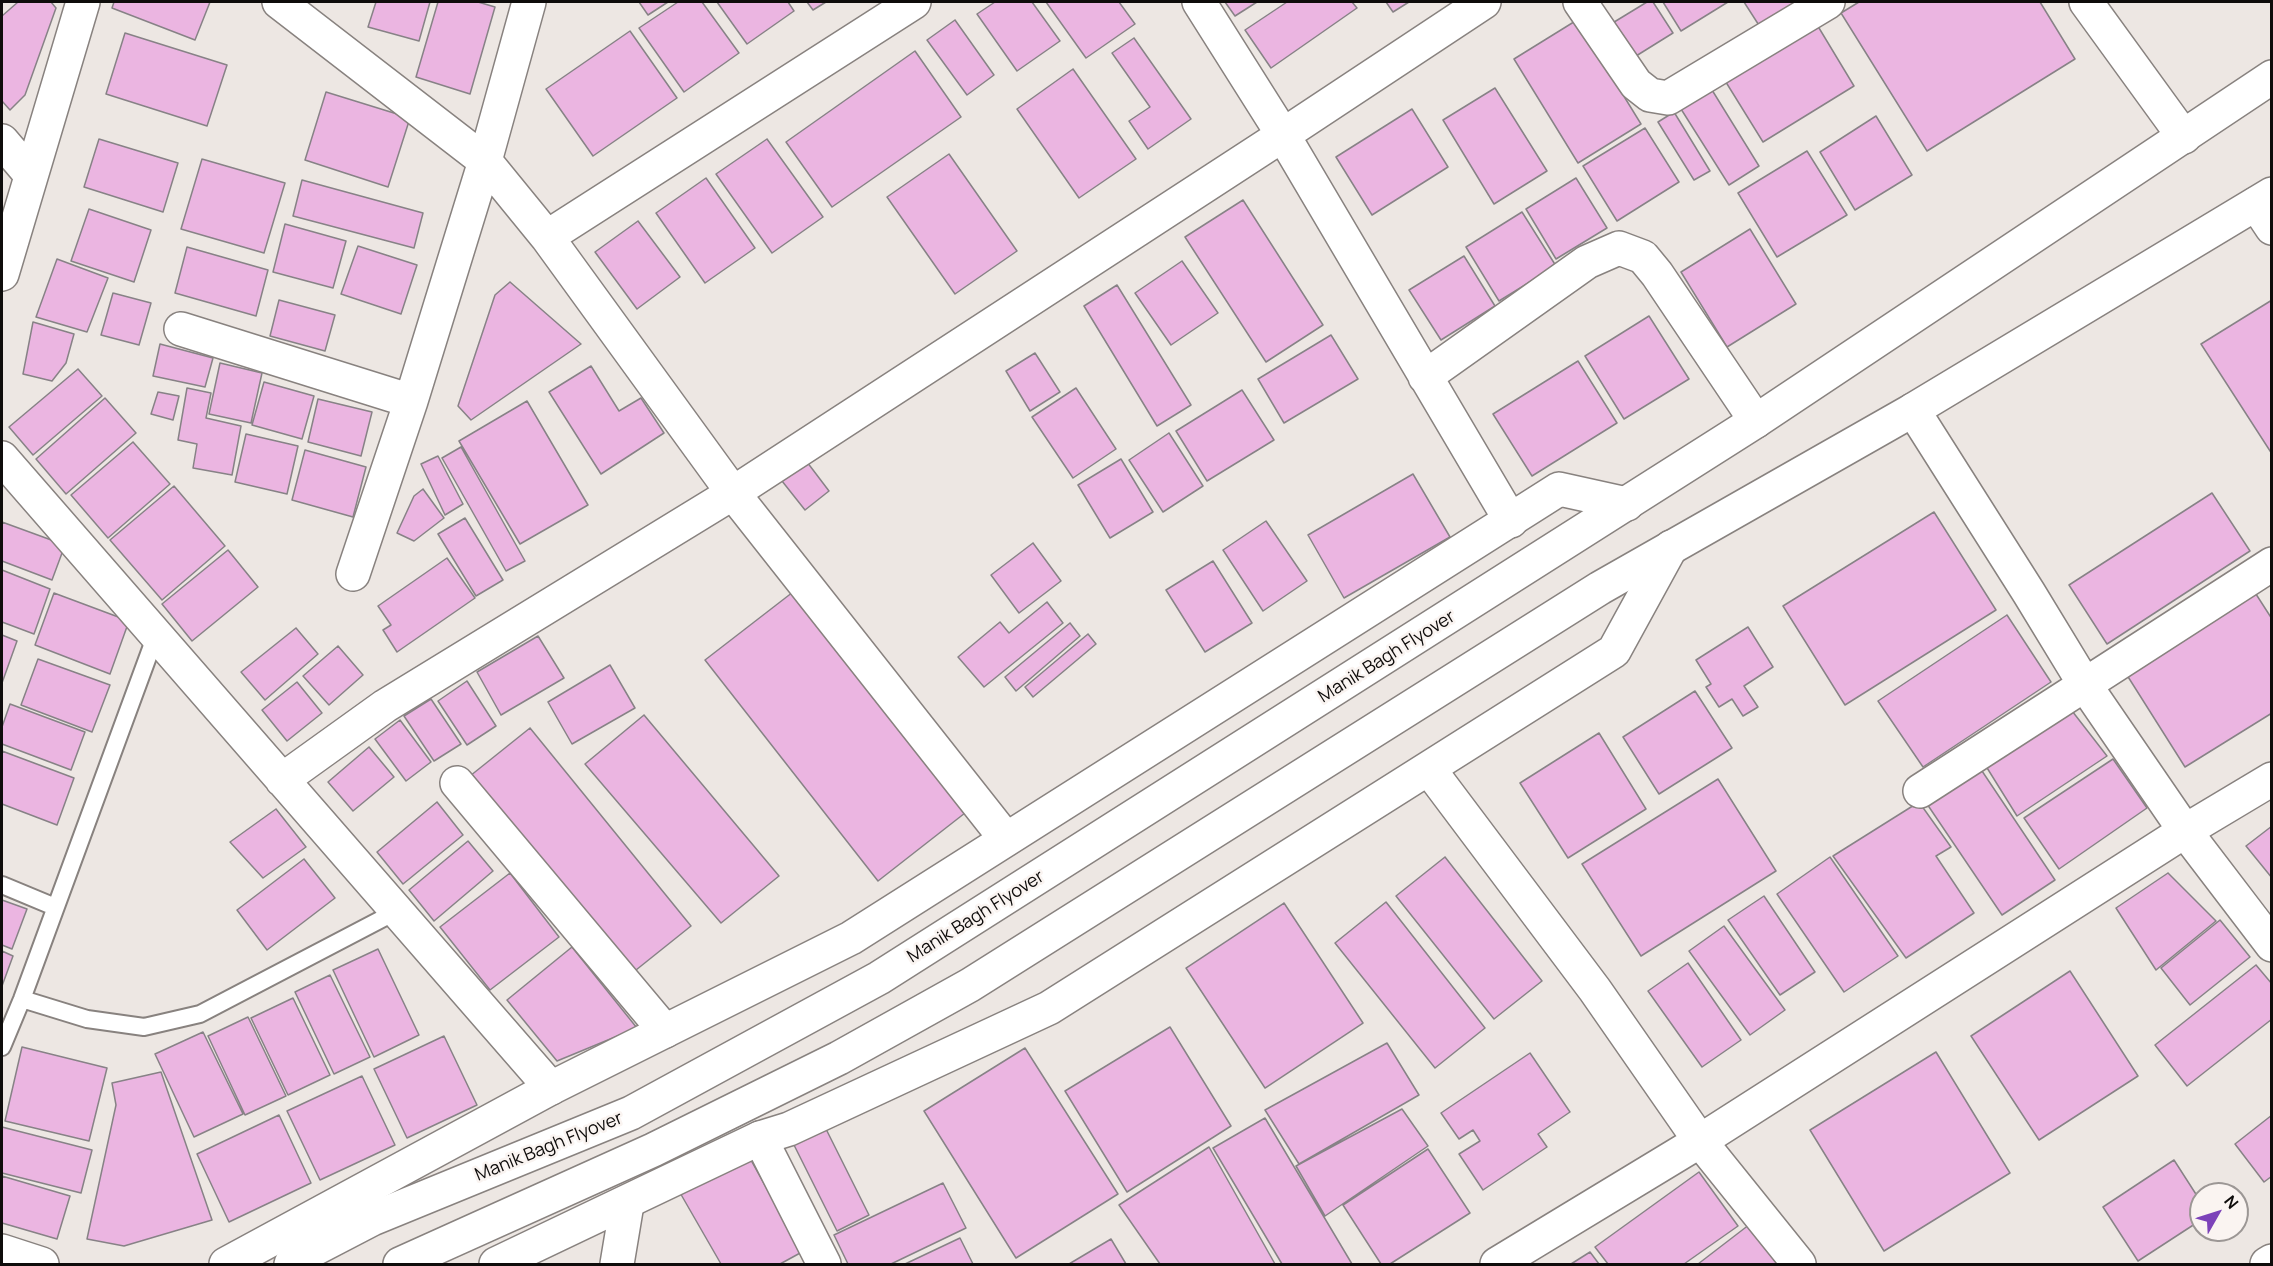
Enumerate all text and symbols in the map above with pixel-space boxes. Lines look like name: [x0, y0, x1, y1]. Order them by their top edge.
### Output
street label: Manik Bagh Flyover: [1315, 606, 1459, 708]
street label: Manik Bagh Flyover: [904, 866, 1048, 968]
street label: Manik Bagh Flyover: [472, 1108, 626, 1186]
north arrow: [2189, 1182, 2249, 1242]
text: N: [2219, 1191, 2244, 1213]

